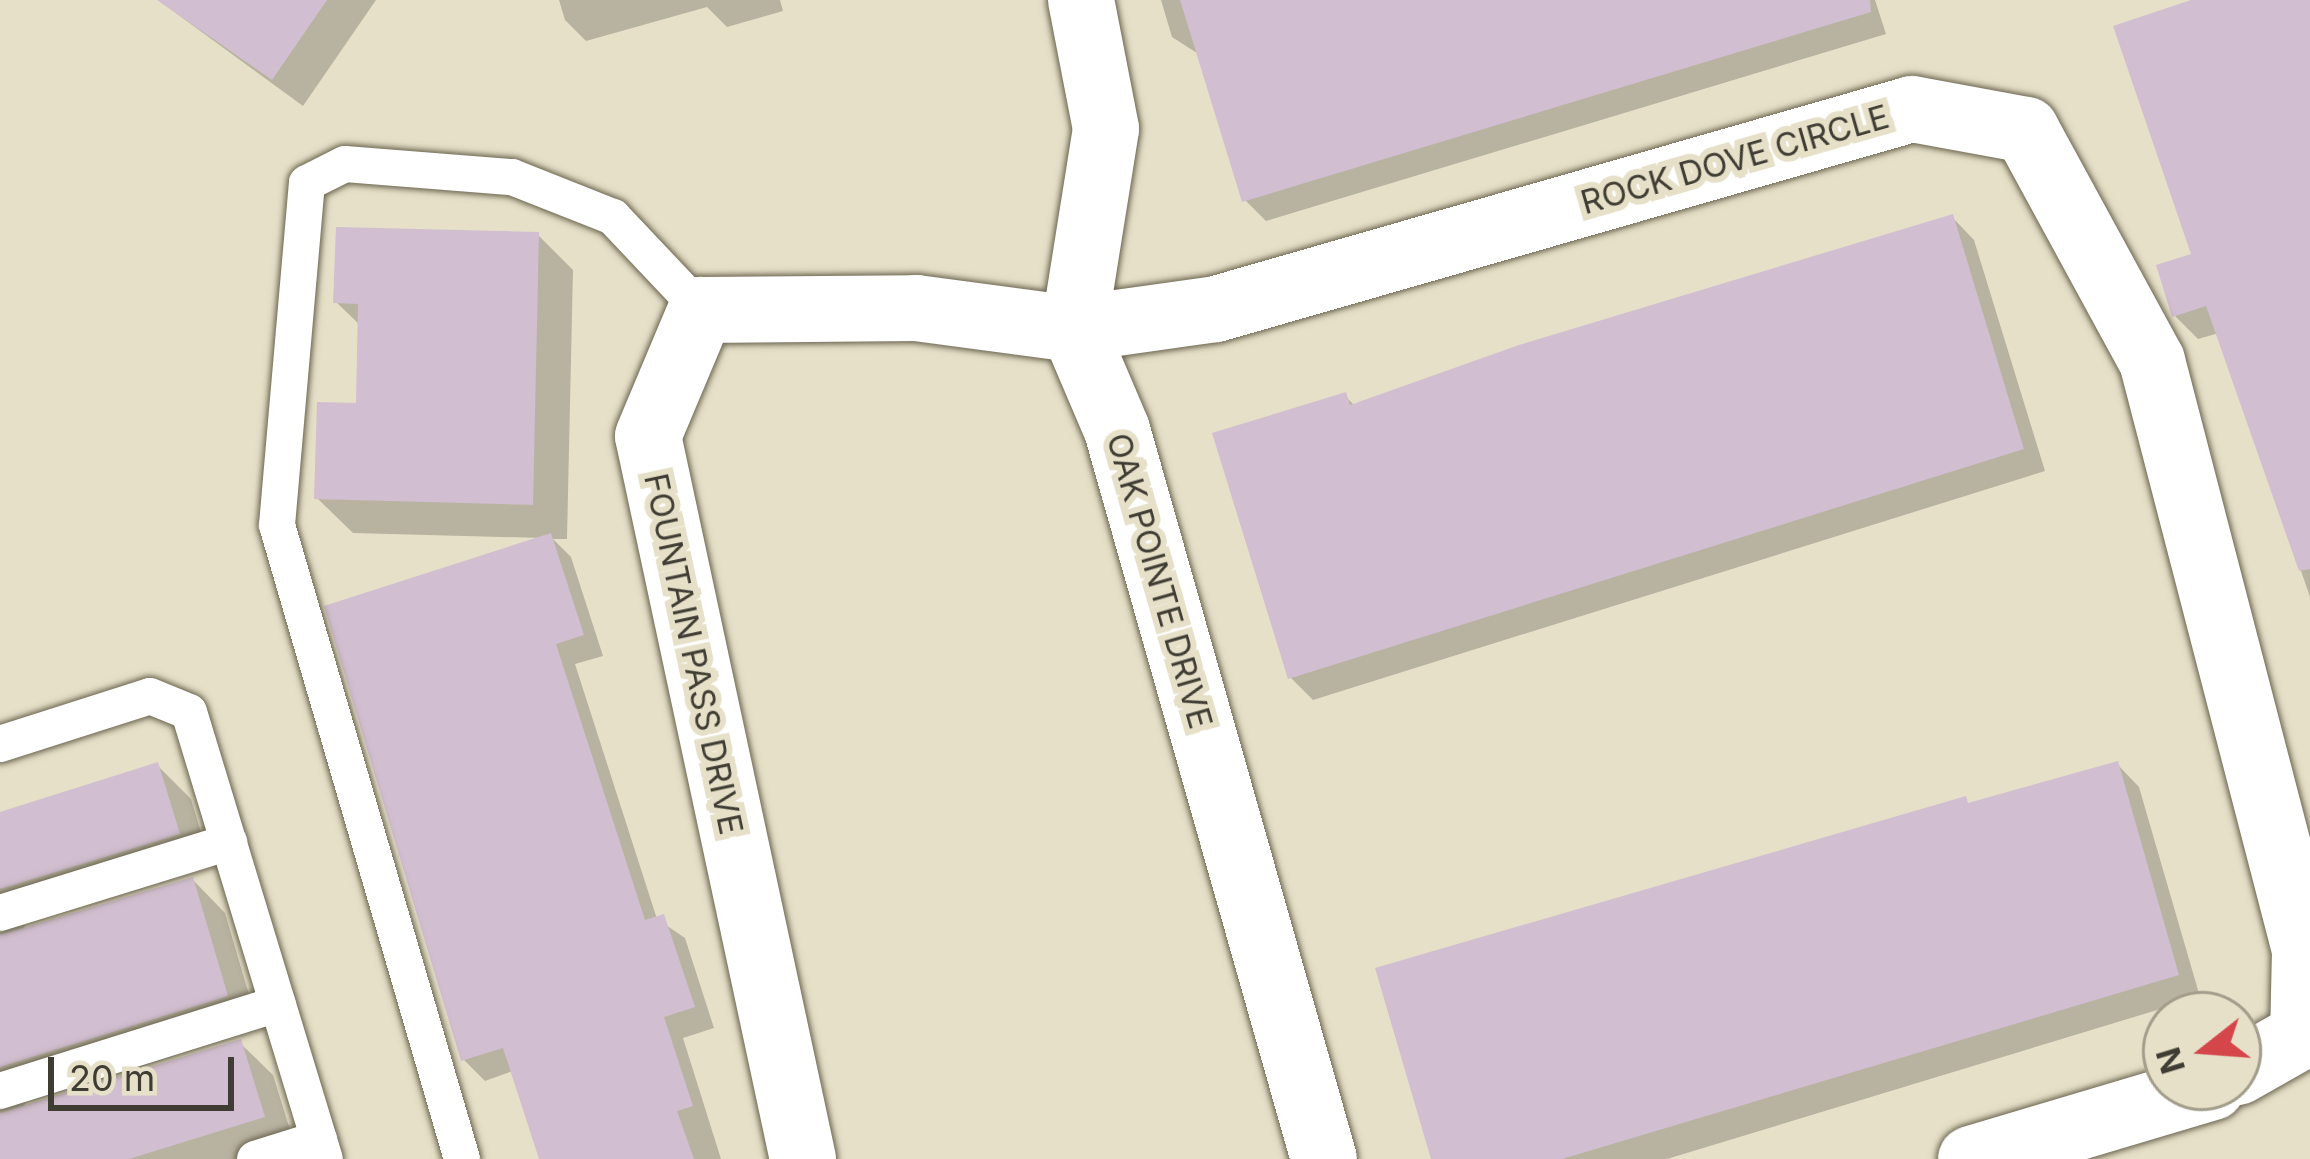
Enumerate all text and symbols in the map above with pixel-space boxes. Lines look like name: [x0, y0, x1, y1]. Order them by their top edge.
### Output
street label: ROCK DOVE CIRCLE: [1576, 97, 1894, 223]
street label: OAK POINTE DRIVE: [1098, 429, 1220, 733]
street label: FOUNTAIN PASS DRIVE: [635, 470, 751, 838]
north arrow: [2142, 991, 2262, 1111]
scale bar: [54, 1033, 240, 1107]
text: N: [2148, 1043, 2193, 1079]
text: 20 m: [69, 1056, 155, 1100]

